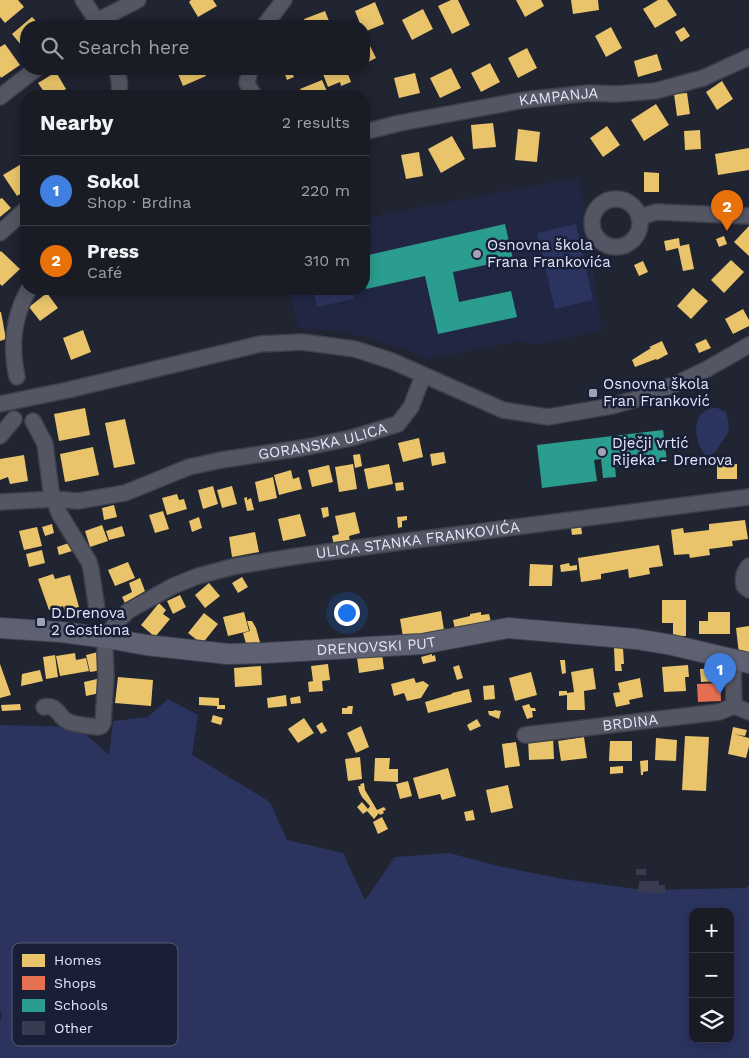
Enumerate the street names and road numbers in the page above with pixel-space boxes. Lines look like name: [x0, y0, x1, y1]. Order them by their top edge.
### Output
street label: KAMPANJA: [517, 84, 599, 110]
street label: GORANSKA ULICA: [257, 419, 389, 463]
street label: ULICA STANKA FRANKOVIĆA: [314, 518, 521, 562]
street label: DRENOVSKI PUT: [316, 633, 437, 659]
street label: BRDINA: [601, 710, 659, 735]

